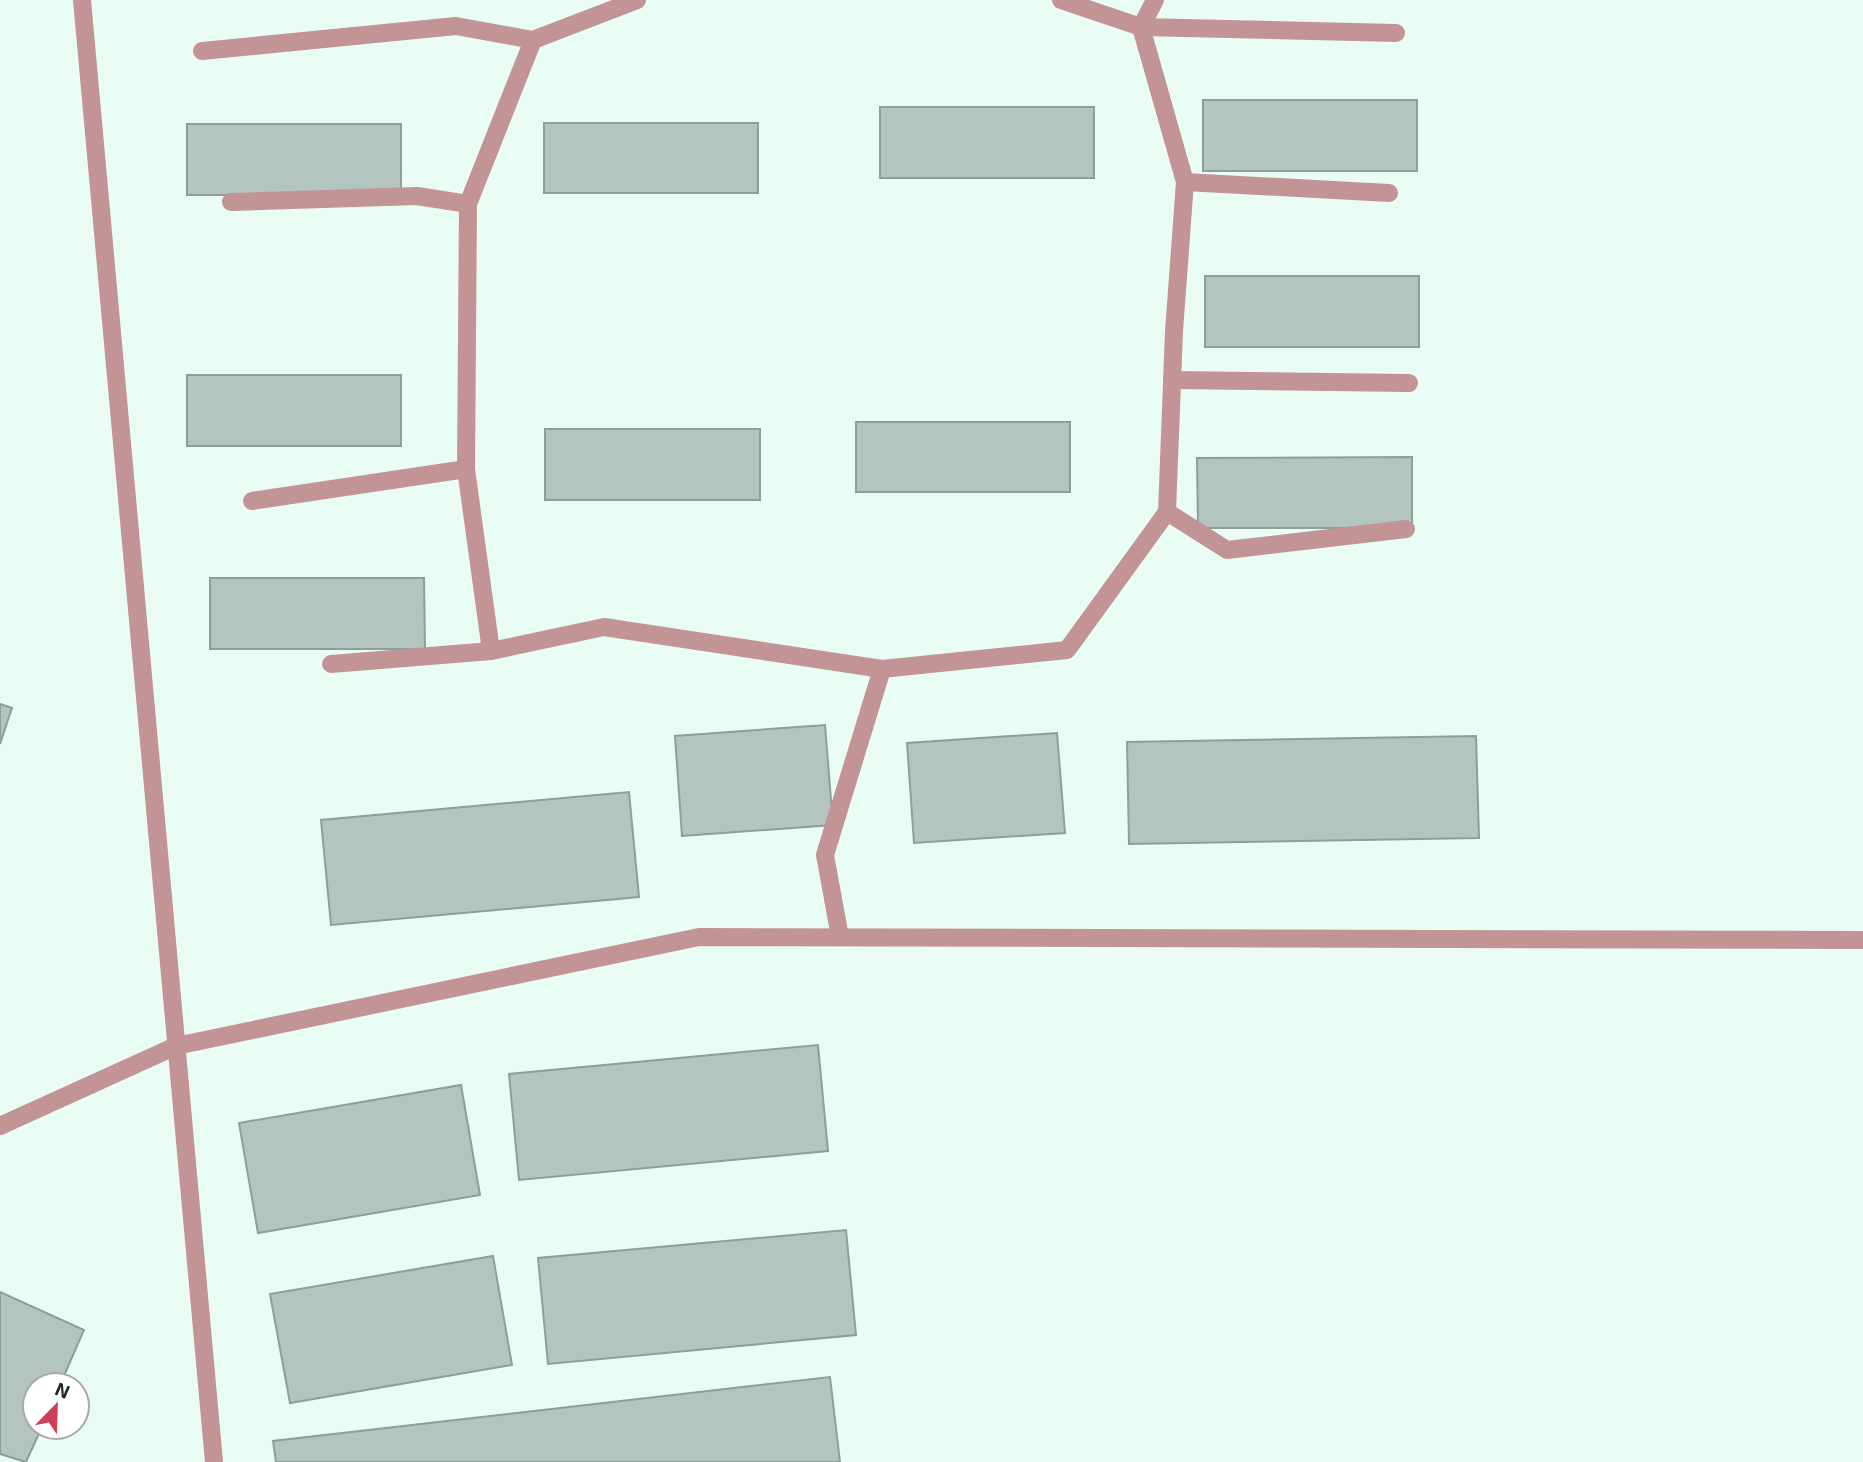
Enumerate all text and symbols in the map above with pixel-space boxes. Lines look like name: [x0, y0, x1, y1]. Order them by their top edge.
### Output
north arrow: [21, 1371, 91, 1441]
text: N: [52, 1377, 74, 1403]

